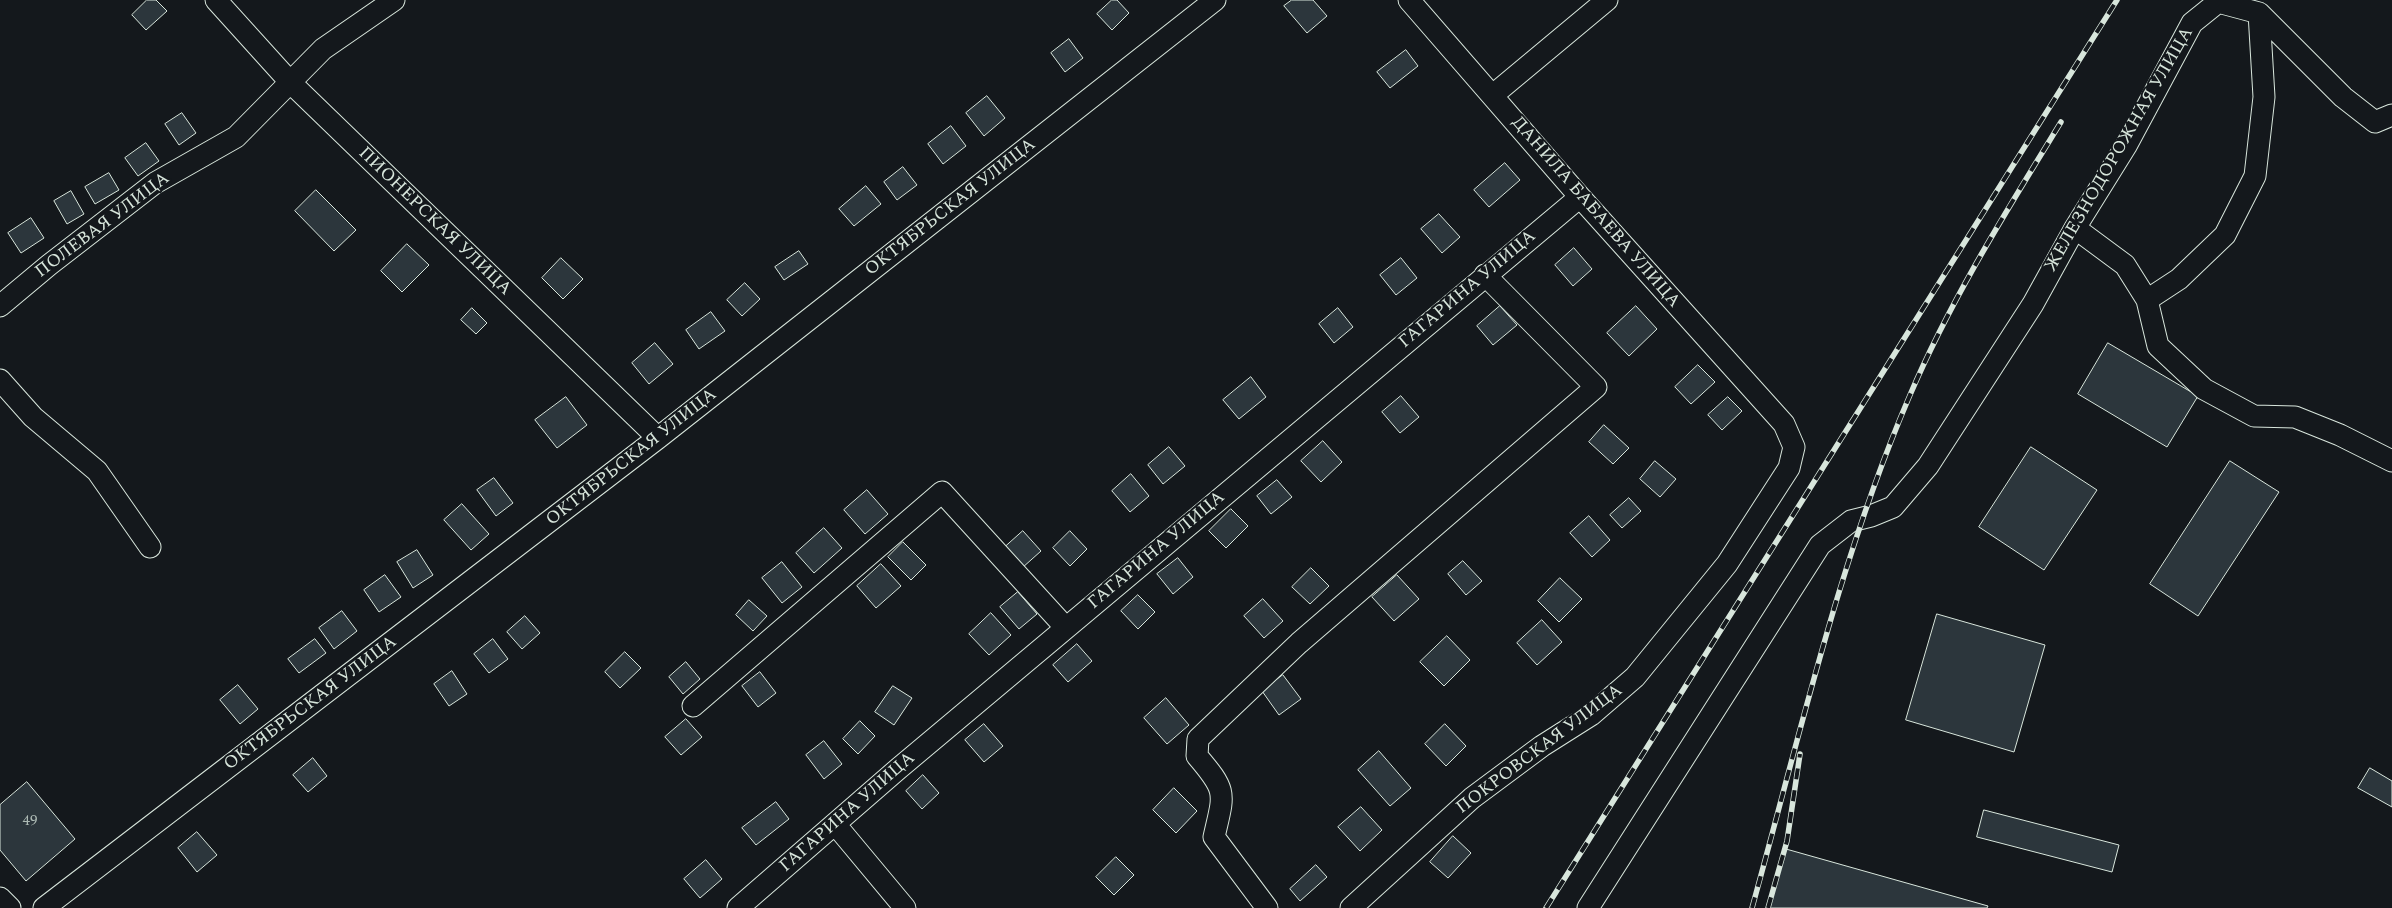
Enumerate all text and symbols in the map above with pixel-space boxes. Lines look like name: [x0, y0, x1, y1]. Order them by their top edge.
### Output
street label: ЖЕЛЕЗНОДОРОЖНАЯ УЛИЦА: [2041, 24, 2199, 276]
street label: ДАНИЛА БАБАЕВА УЛИЦА: [1506, 113, 1684, 313]
street label: ОКТЯБРЬСКАЯ УЛИЦА: [861, 135, 1041, 281]
street label: ПИОНЕРСКАЯ УЛИЦА: [353, 143, 515, 301]
street label: ПОЛЕВАЯ УЛИЦА: [32, 169, 174, 283]
street label: ГАГАРИНА УЛИЦА: [1395, 226, 1541, 354]
street label: ОКТЯБРЬСКАЯ УЛИЦА: [542, 385, 722, 531]
street label: ГАГАРИНА УЛИЦА: [1084, 487, 1230, 615]
street label: ОКТЯБРЬСКАЯ УЛИЦА: [220, 632, 402, 776]
street label: ПОКРОВСКАЯ УЛИЦА: [1453, 680, 1627, 820]
street label: ГАГАРИНА УЛИЦА: [776, 748, 920, 878]
house number: 49: [23, 813, 37, 831]

